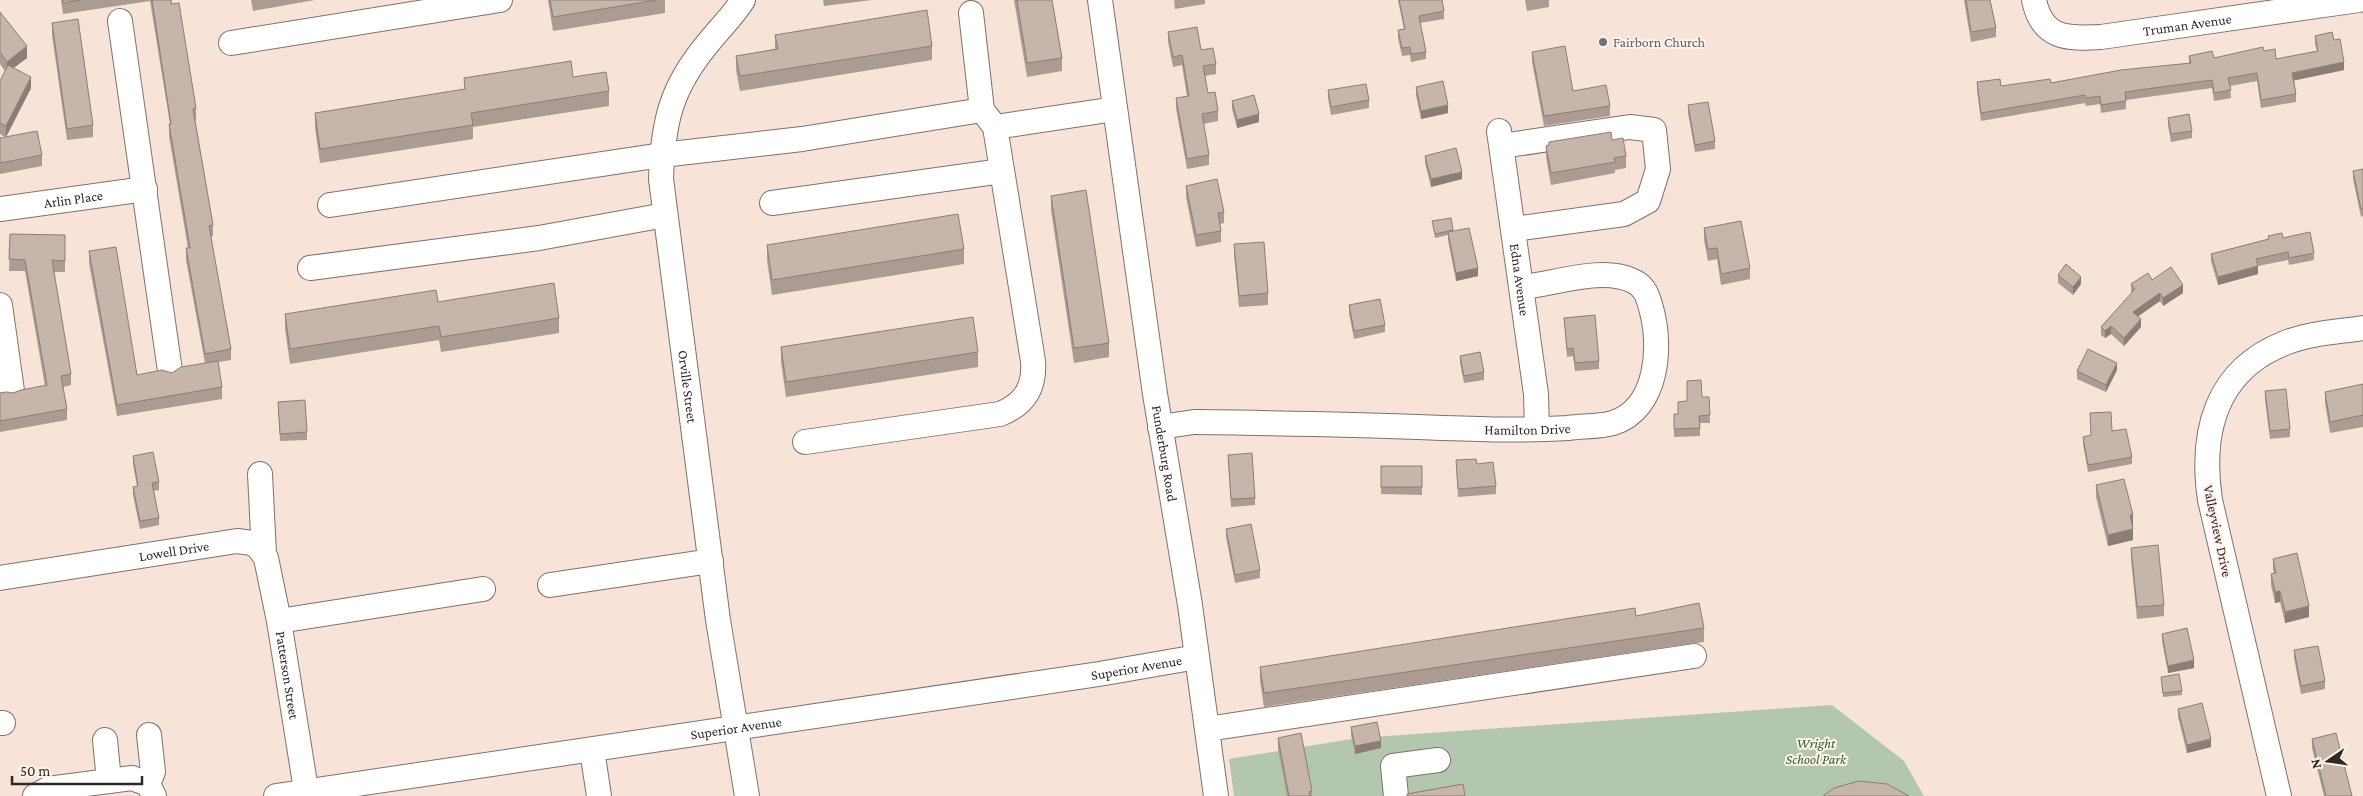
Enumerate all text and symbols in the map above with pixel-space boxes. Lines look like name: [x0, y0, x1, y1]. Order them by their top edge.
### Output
street label: Truman Avenue: [2142, 10, 2233, 39]
place label: Fairborn Church: [1613, 34, 1706, 50]
marker: Fairborn Church: [1597, 36, 1609, 48]
street label: Arlin Place: [43, 187, 104, 211]
street label: Edna Avenue: [1507, 242, 1533, 317]
street label: Orville Street: [675, 349, 701, 424]
street label: Funderburg Road: [1149, 404, 1181, 503]
street label: Hamilton Drive: [1484, 420, 1571, 438]
street label: Valleyview Drive: [2200, 484, 2236, 578]
street label: Lowell Drive: [138, 537, 210, 564]
street label: Patterson Street: [273, 630, 303, 721]
street label: Superior Avenue: [1090, 652, 1183, 683]
street label: Superior Avenue: [689, 713, 783, 742]
park label: Wright School Park: [1786, 735, 1847, 767]
north arrow: [2303, 736, 2353, 786]
scale bar: [12, 754, 142, 786]
text: N: [2306, 757, 2324, 770]
text: 50 m: [20, 763, 50, 779]

